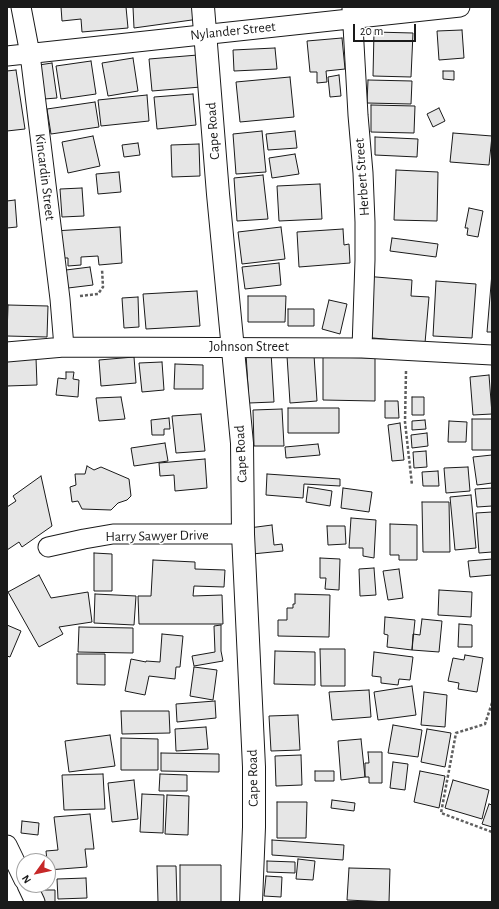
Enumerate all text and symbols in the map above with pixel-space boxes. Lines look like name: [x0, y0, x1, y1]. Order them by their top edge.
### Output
scale bar: [355, 16, 418, 42]
street label: Nylander Street: [190, 18, 276, 44]
text: 20 m: [360, 25, 383, 37]
street label: Cape Road: [203, 102, 223, 160]
street label: Kincardin Street: [31, 133, 59, 221]
street label: Herbert Street: [351, 137, 373, 217]
street label: Johnson Street: [209, 339, 289, 355]
street label: Cape Road: [231, 425, 251, 483]
street label: Harry Sawyer Drive: [105, 527, 209, 545]
street label: Cape Road: [244, 749, 262, 807]
north arrow: [16, 853, 56, 893]
text: N: [20, 873, 33, 885]

